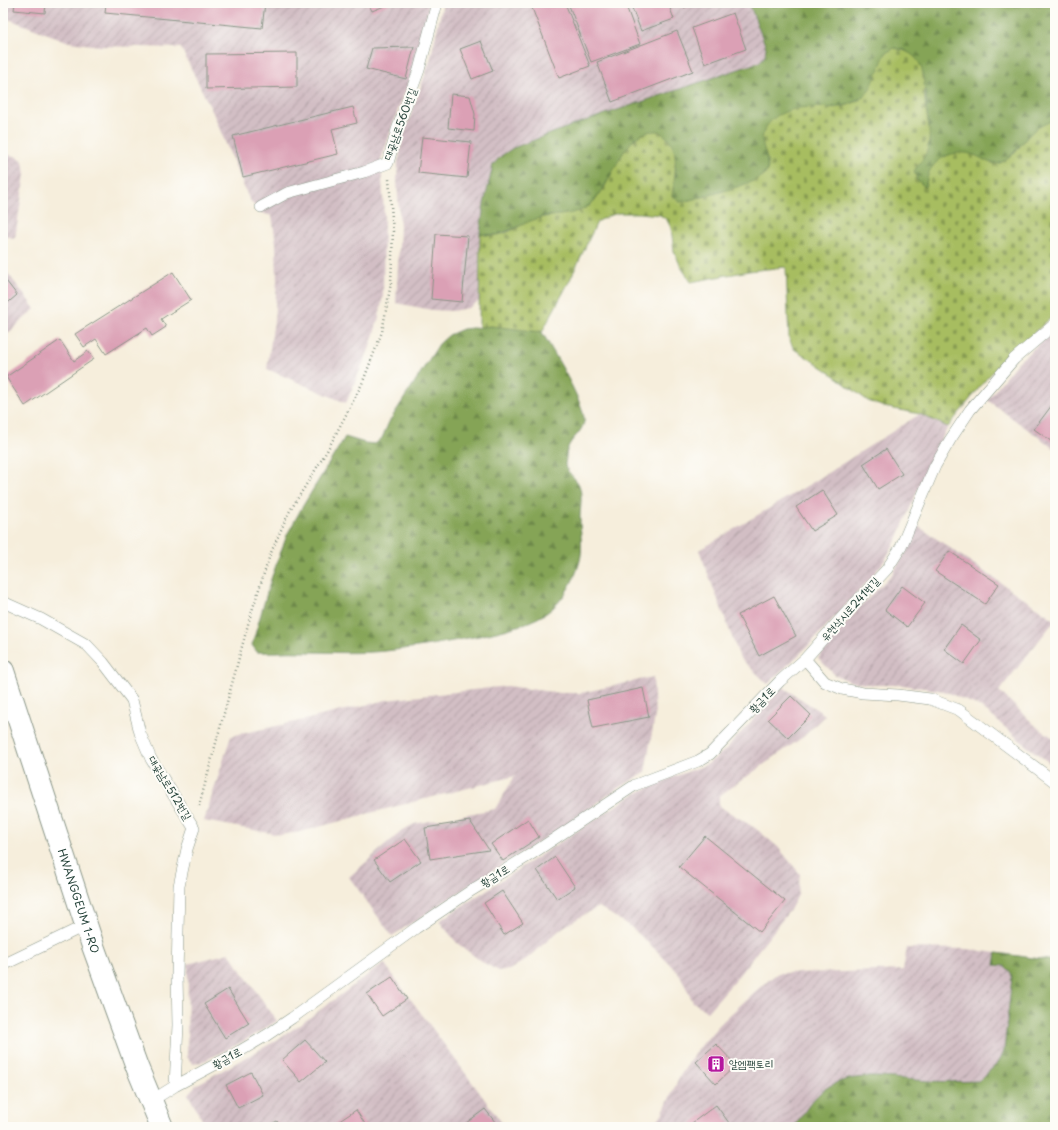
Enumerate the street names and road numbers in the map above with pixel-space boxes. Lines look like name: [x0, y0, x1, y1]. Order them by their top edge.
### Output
street label: 대곶남로560번길: [379, 85, 421, 162]
street label: 유현삭시로241번길: [816, 573, 883, 645]
street label: 황금1로: [745, 682, 779, 717]
street label: 대곶남로512번길: [144, 752, 197, 823]
street label: HWANGGEUM 1-RO: [54, 846, 104, 956]
street label: 황금1로: [477, 860, 513, 891]
street label: 황금1로: [209, 1042, 245, 1073]

